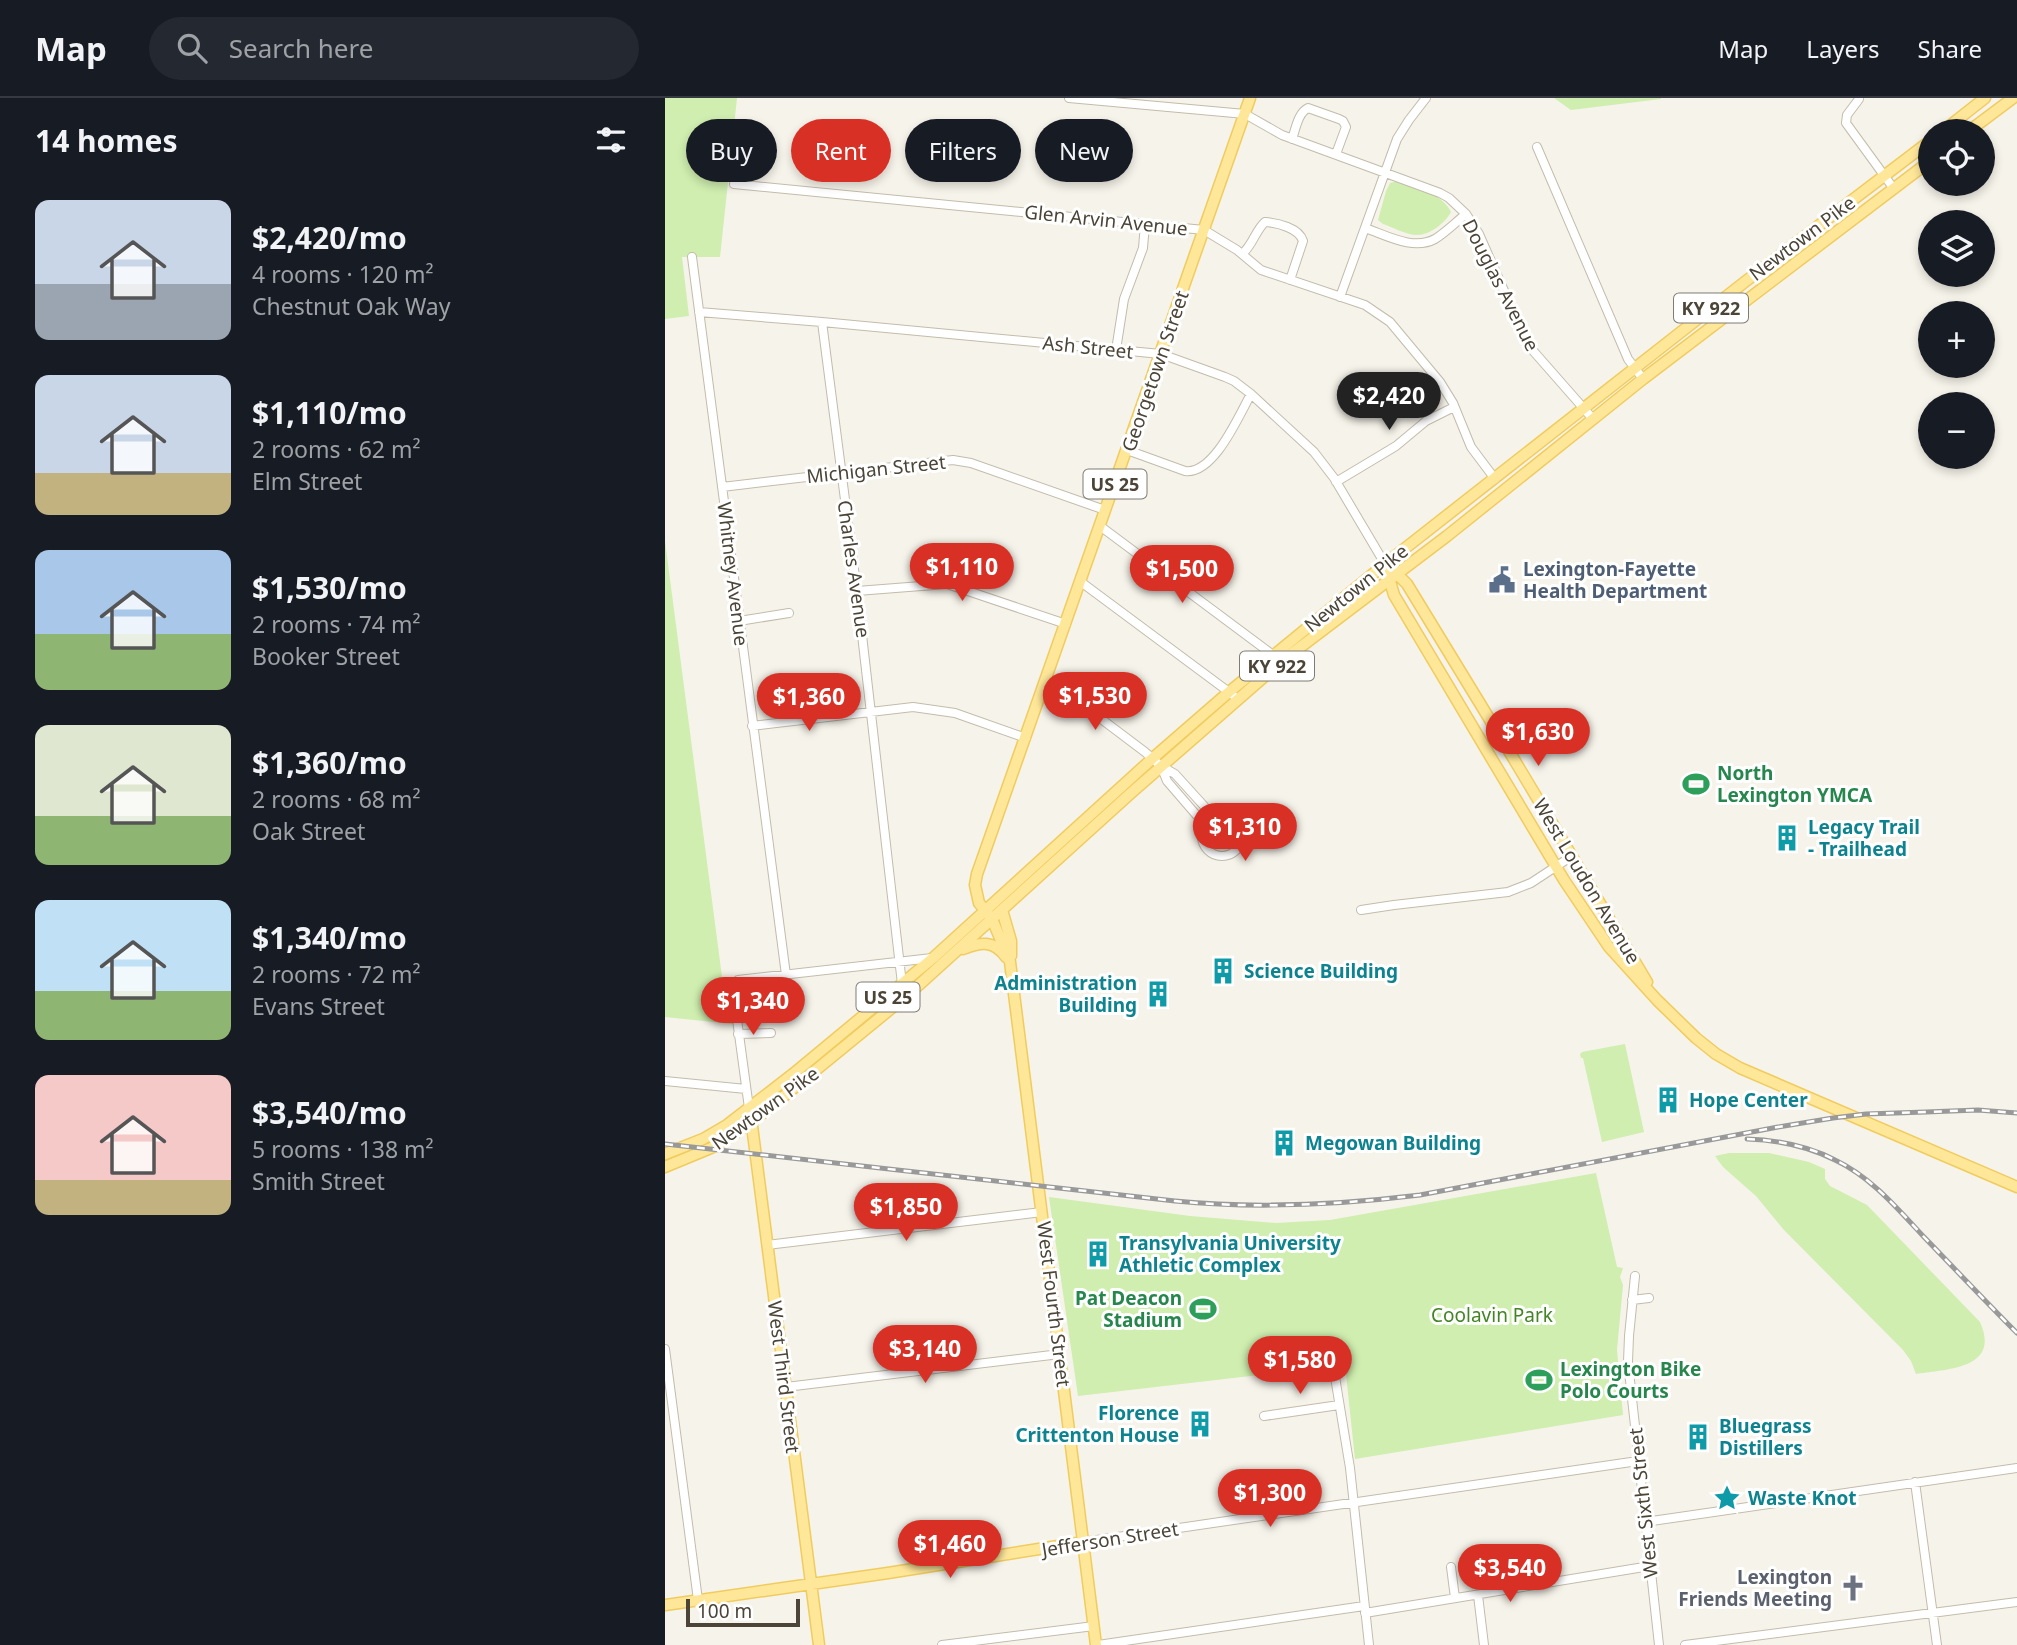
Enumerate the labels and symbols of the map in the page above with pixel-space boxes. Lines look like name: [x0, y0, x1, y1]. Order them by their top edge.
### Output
street label: Newtown Pike: [1744, 190, 1860, 286]
street label: Glen Arvin Avenue: [1023, 198, 1189, 242]
street label: Douglas Avenue: [1456, 214, 1546, 356]
street label: Georgetown Street: [1115, 287, 1195, 455]
road number: KY 922: [1674, 294, 1748, 322]
street label: Ash Street: [1041, 329, 1135, 365]
pin: $2,420: [1332, 372, 1446, 432]
street label: Michigan Street: [805, 449, 947, 489]
road number: US 25: [1084, 470, 1147, 498]
street label: Charles Avenue: [831, 499, 877, 639]
street label: Whitney Avenue: [711, 501, 755, 647]
street label: Newtown Pike: [1299, 538, 1413, 638]
pin: $1,110: [905, 544, 1019, 603]
pin: $1,500: [1125, 546, 1239, 605]
place label: Lexington-Fayette Health Department: [1523, 556, 1707, 604]
public building icon: Lexington-Fayette Health Department: [1487, 565, 1517, 595]
road number: KY 922: [1240, 652, 1314, 680]
pin: $1,530: [1038, 672, 1152, 732]
pin: $1,360: [752, 674, 866, 733]
pin: $1,630: [1481, 708, 1595, 768]
place label: North Lexington YMCA: [1717, 760, 1873, 808]
sports icon: North Lexington YMCA: [1681, 769, 1711, 799]
street label: West Loudon Avenue: [1527, 793, 1647, 969]
pin: $1,310: [1188, 804, 1302, 863]
place label: Legacy Trail - Trailhead: [1808, 814, 1920, 862]
building icon: Legacy Trail - Trailhead: [1772, 823, 1802, 853]
building icon: Science Building: [1208, 956, 1238, 986]
place label: Science Building: [1244, 958, 1398, 984]
place label: Administration Building: [994, 970, 1137, 1018]
pin: $1,340: [696, 978, 810, 1037]
building icon: Administration Building: [1143, 979, 1173, 1009]
road number: US 25: [857, 982, 920, 1012]
street label: Newtown Pike: [706, 1060, 824, 1156]
building icon: Hope Center: [1653, 1085, 1683, 1115]
place label: Hope Center: [1689, 1087, 1808, 1113]
building icon: Megowan Building: [1269, 1128, 1299, 1158]
place label: Megowan Building: [1305, 1130, 1481, 1156]
pin: $1,850: [849, 1184, 963, 1243]
street label: West Fourth Street: [1031, 1220, 1077, 1388]
place label: Transylvania University Athletic Complex: [1119, 1230, 1341, 1278]
building icon: Transylvania University Athletic Complex: [1083, 1239, 1113, 1269]
place label: Pat Deacon Stadium: [1075, 1285, 1182, 1333]
sports icon: Pat Deacon Stadium: [1188, 1294, 1218, 1324]
street label: West Third Street: [762, 1299, 806, 1455]
park label: Coolavin Park: [1431, 1302, 1553, 1328]
pin: $3,140: [868, 1326, 982, 1385]
pin: $1,580: [1243, 1336, 1357, 1396]
place label: Lexington Bike Polo Courts: [1560, 1356, 1701, 1404]
sports icon: Lexington Bike Polo Courts: [1524, 1365, 1554, 1395]
place label: Florence Crittenton House: [1015, 1400, 1179, 1448]
building icon: Florence Crittenton House: [1185, 1409, 1215, 1439]
place label: Bluegrass Distillers: [1719, 1413, 1812, 1461]
building icon: Bluegrass Distillers: [1683, 1422, 1713, 1452]
street label: West Sixth Street: [1622, 1426, 1664, 1579]
pin: $1,300: [1213, 1470, 1327, 1529]
place icon: Waste Knot: [1712, 1483, 1742, 1513]
place label: Waste Knot: [1748, 1485, 1857, 1511]
street label: Jefferson Street: [1038, 1515, 1180, 1563]
pin: $1,460: [893, 1520, 1007, 1580]
pin: $3,540: [1453, 1544, 1567, 1604]
place label: Lexington Friends Meeting: [1678, 1564, 1832, 1612]
church icon: Lexington Friends Meeting: [1838, 1573, 1868, 1603]
scale bar: [686, 1596, 800, 1628]

